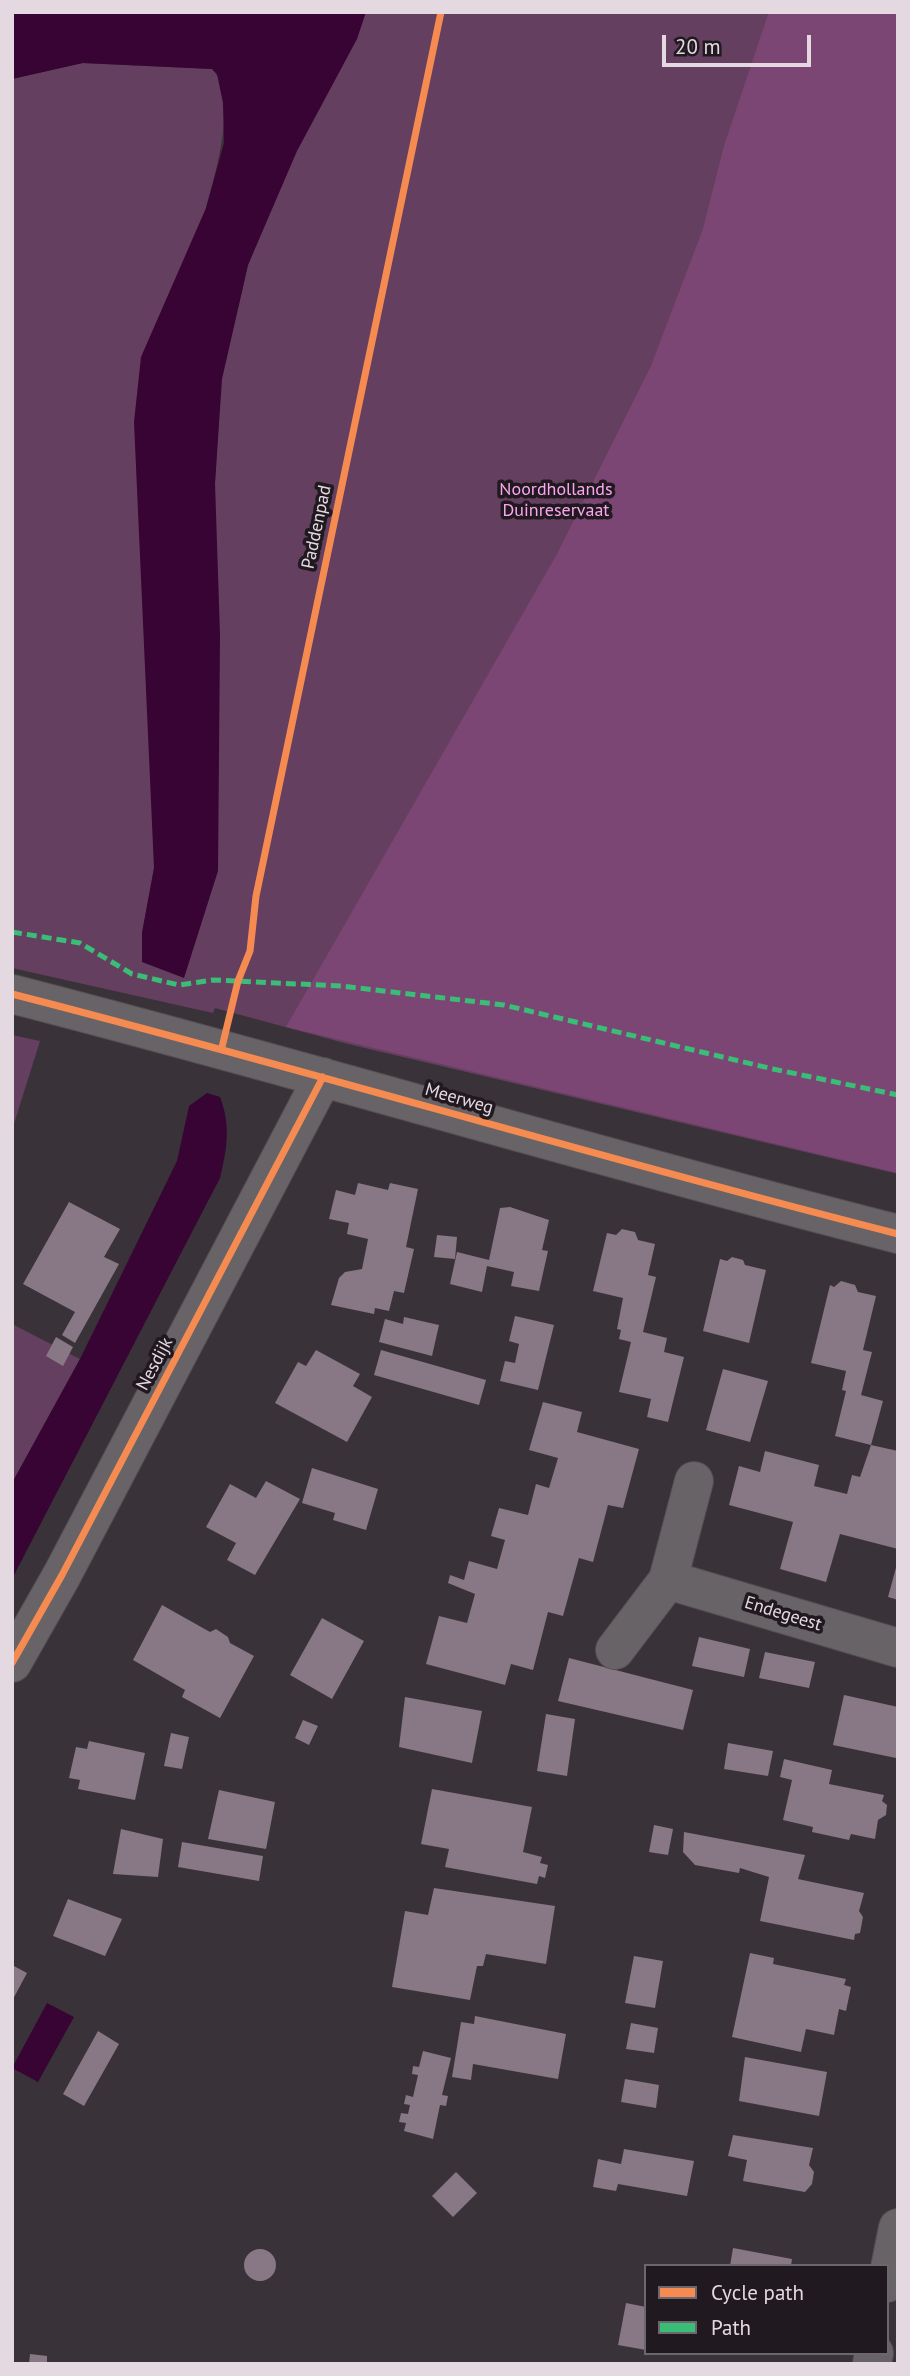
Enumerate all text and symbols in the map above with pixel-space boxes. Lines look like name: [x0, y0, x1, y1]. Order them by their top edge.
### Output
scale bar: [665, 21, 814, 65]
text: 20 m: [675, 33, 721, 60]
park label: Noordhollands Duinreservaat: [499, 479, 613, 522]
street label: Paddenpad: [298, 483, 336, 571]
street label: Meerweg: [422, 1079, 496, 1119]
street label: Nesdijk: [132, 1334, 178, 1394]
street label: Endegeest: [742, 1592, 824, 1636]
legend: [644, 2264, 889, 2355]
text: Cycle path: [711, 2279, 804, 2306]
text: Path: [711, 2314, 751, 2341]

